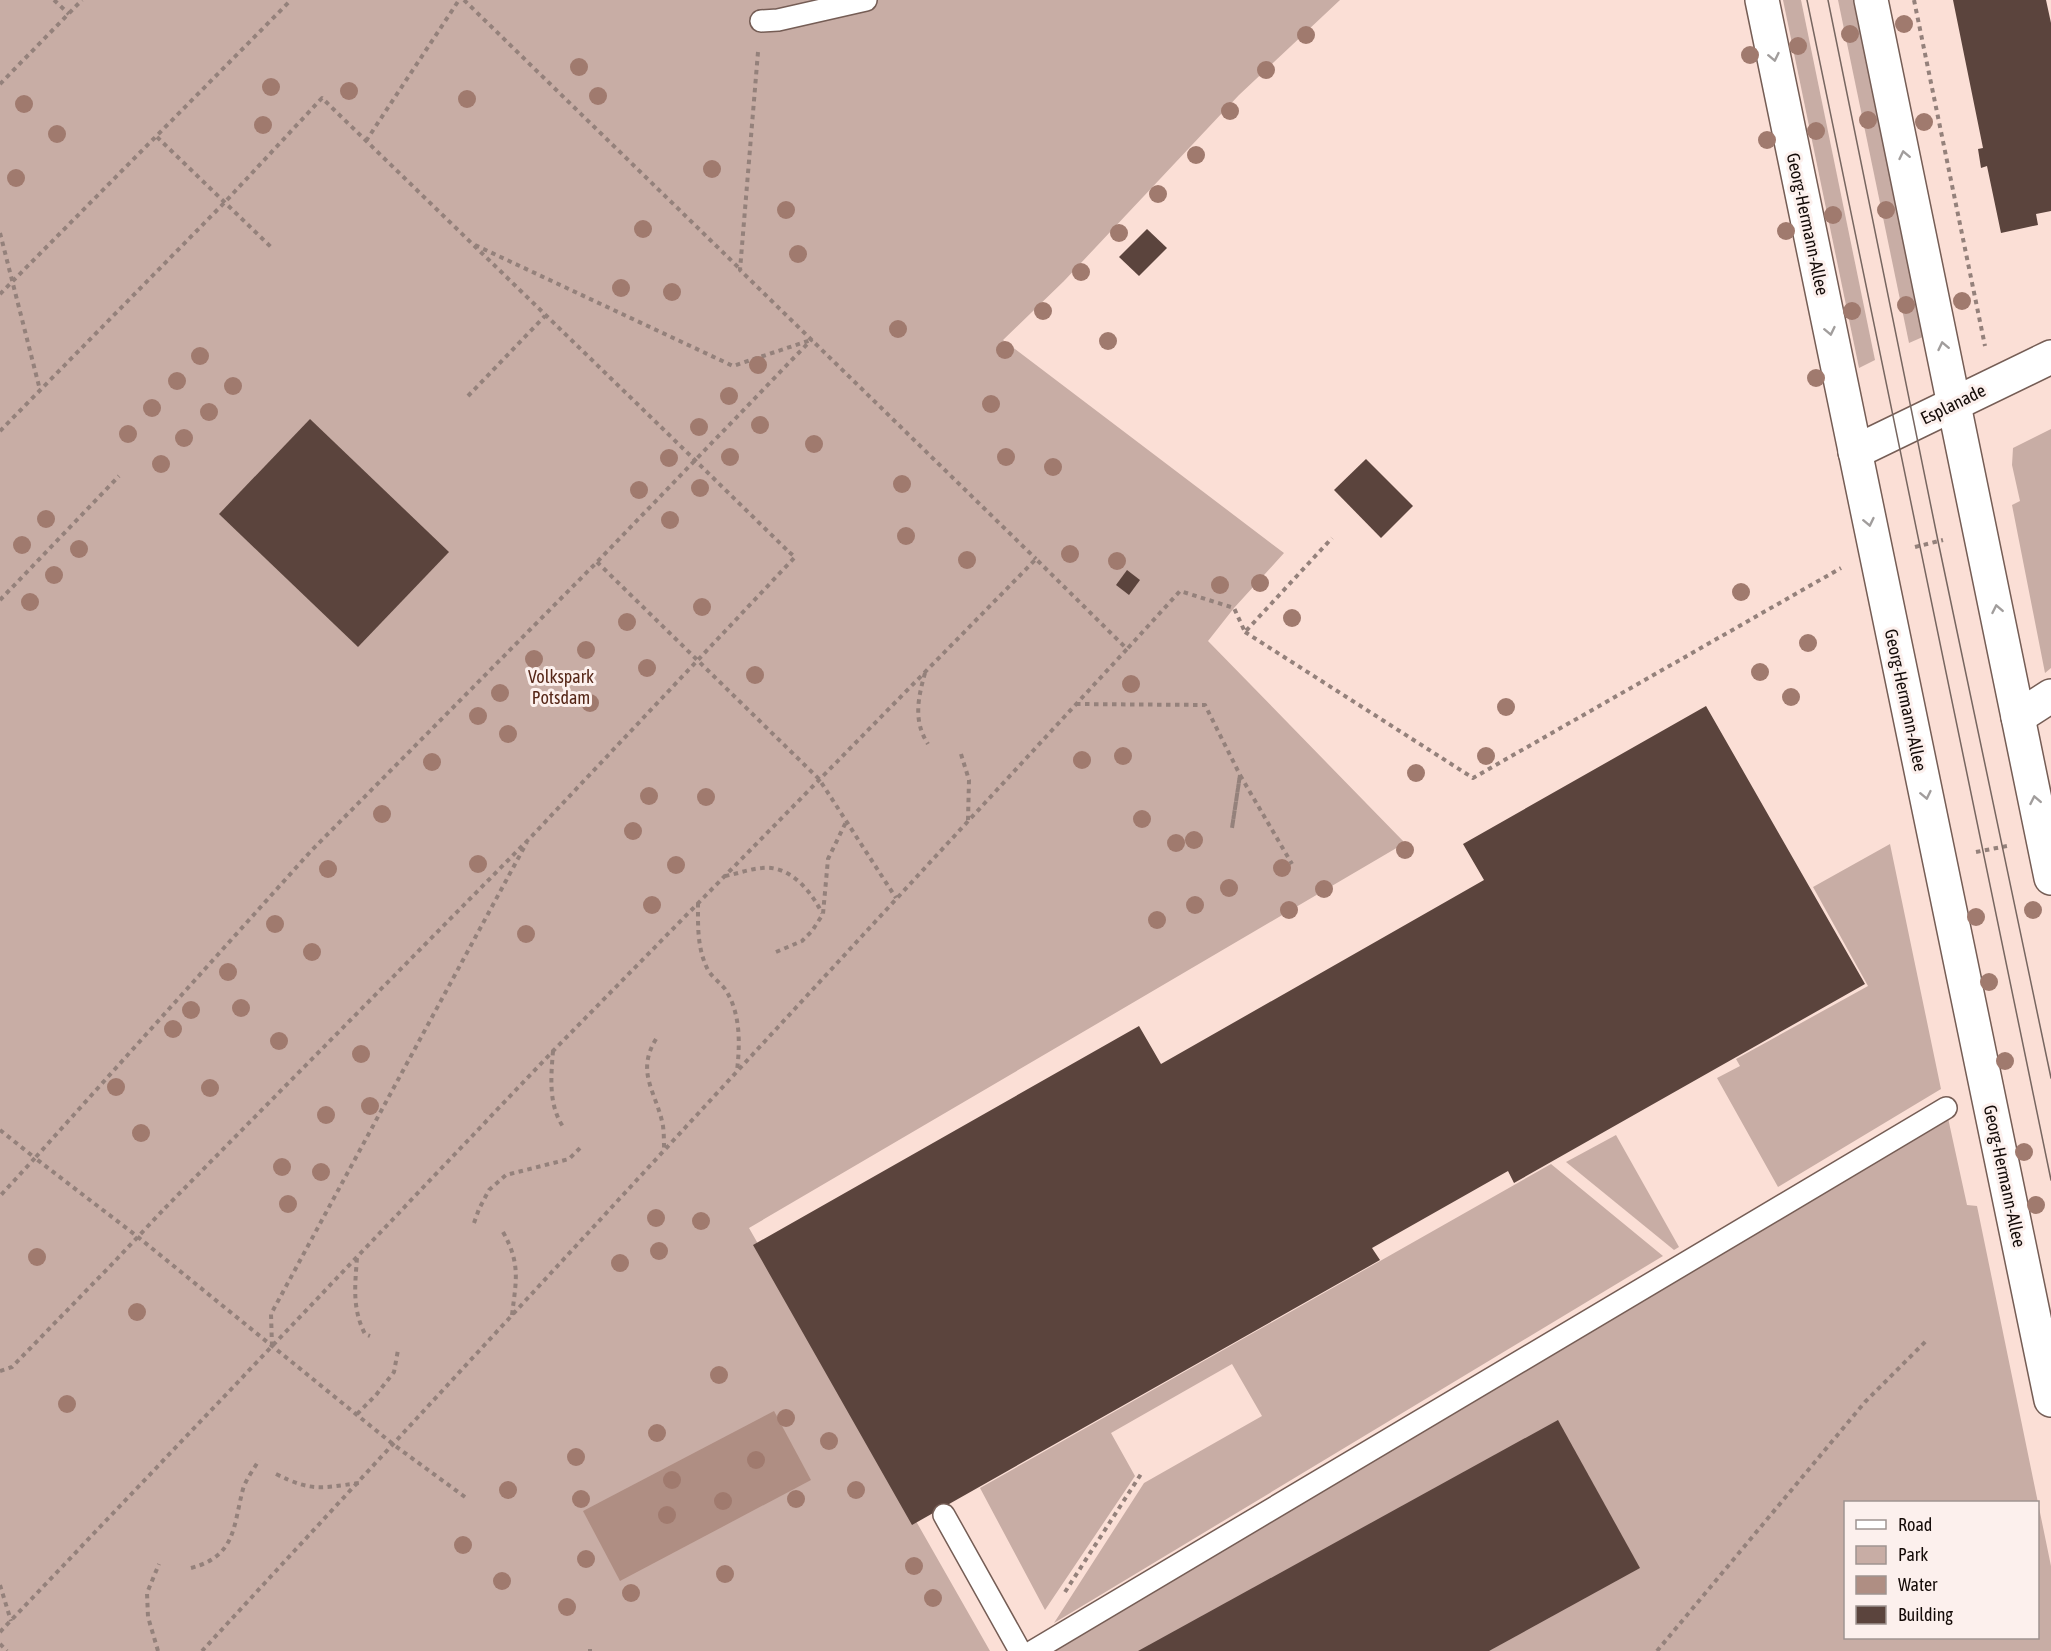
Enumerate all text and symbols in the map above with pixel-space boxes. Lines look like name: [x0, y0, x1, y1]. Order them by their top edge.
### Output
one-way arrow: [1767, 52, 1780, 62]
one-way arrow: [1898, 150, 1911, 160]
street label: Georg-Hermann-Allee: [1783, 151, 1833, 297]
one-way arrow: [1823, 325, 1836, 335]
one-way arrow: [1937, 341, 1950, 351]
street label: Esplanade: [1917, 379, 1989, 429]
one-way arrow: [1862, 516, 1875, 526]
one-way arrow: [1991, 604, 2004, 614]
street label: Georg-Hermann-Allee: [1881, 627, 1931, 773]
park label: Volkspark Potsdam: [528, 666, 594, 708]
one-way arrow: [1919, 790, 1932, 800]
one-way arrow: [2029, 796, 2042, 806]
street label: Georg-Hermann-Allee: [1980, 1103, 2030, 1249]
legend: [1844, 1501, 2039, 1639]
text: Road: [1898, 1514, 1932, 1535]
text: Park: [1898, 1544, 1928, 1565]
text: Water: [1898, 1574, 1938, 1595]
text: Building: [1898, 1604, 1953, 1625]

